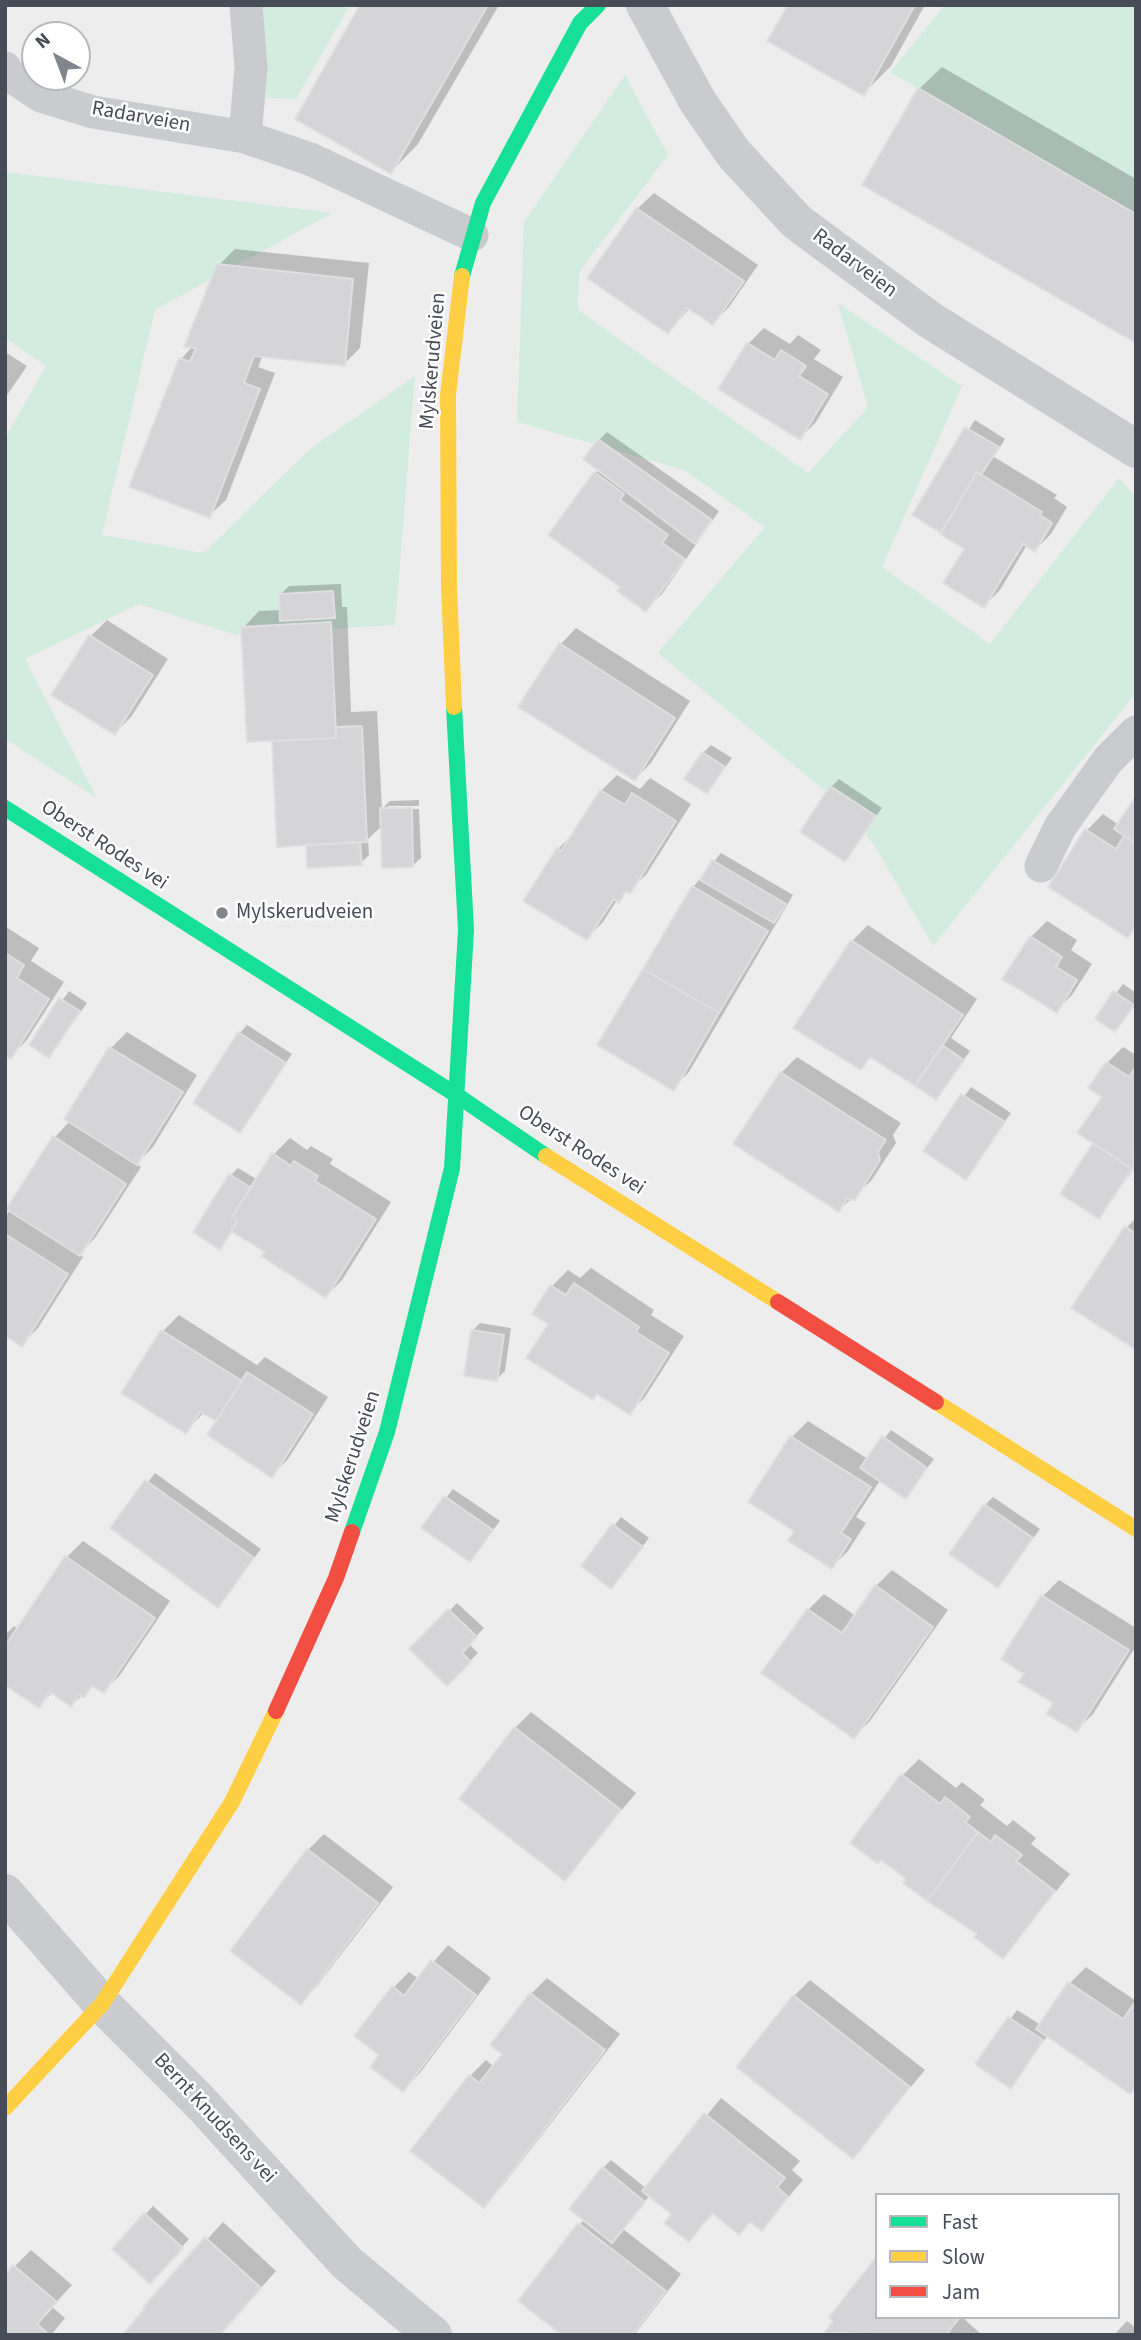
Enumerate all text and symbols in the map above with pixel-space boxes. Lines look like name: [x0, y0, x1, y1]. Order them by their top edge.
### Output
north arrow: [21, 21, 91, 91]
text: N: [30, 27, 57, 56]
street label: Radarveien: [90, 97, 192, 139]
street label: Radarveien: [807, 224, 901, 304]
street label: Mylskerudveien: [415, 292, 453, 430]
street label: Oberst Rodes vei: [36, 796, 172, 896]
place label: Mylskerudveien: [236, 900, 373, 926]
marker: Mylskerudveien: [214, 905, 230, 921]
street label: Oberst Rodes vei: [513, 1101, 649, 1201]
street label: Mylskerudveien: [321, 1388, 387, 1526]
street label: Bernt Knudsens vei: [147, 2049, 281, 2189]
legend: [875, 2193, 1120, 2319]
text: Fast: [942, 2207, 978, 2237]
text: Slow: [942, 2242, 985, 2272]
text: Jam: [942, 2277, 980, 2307]

